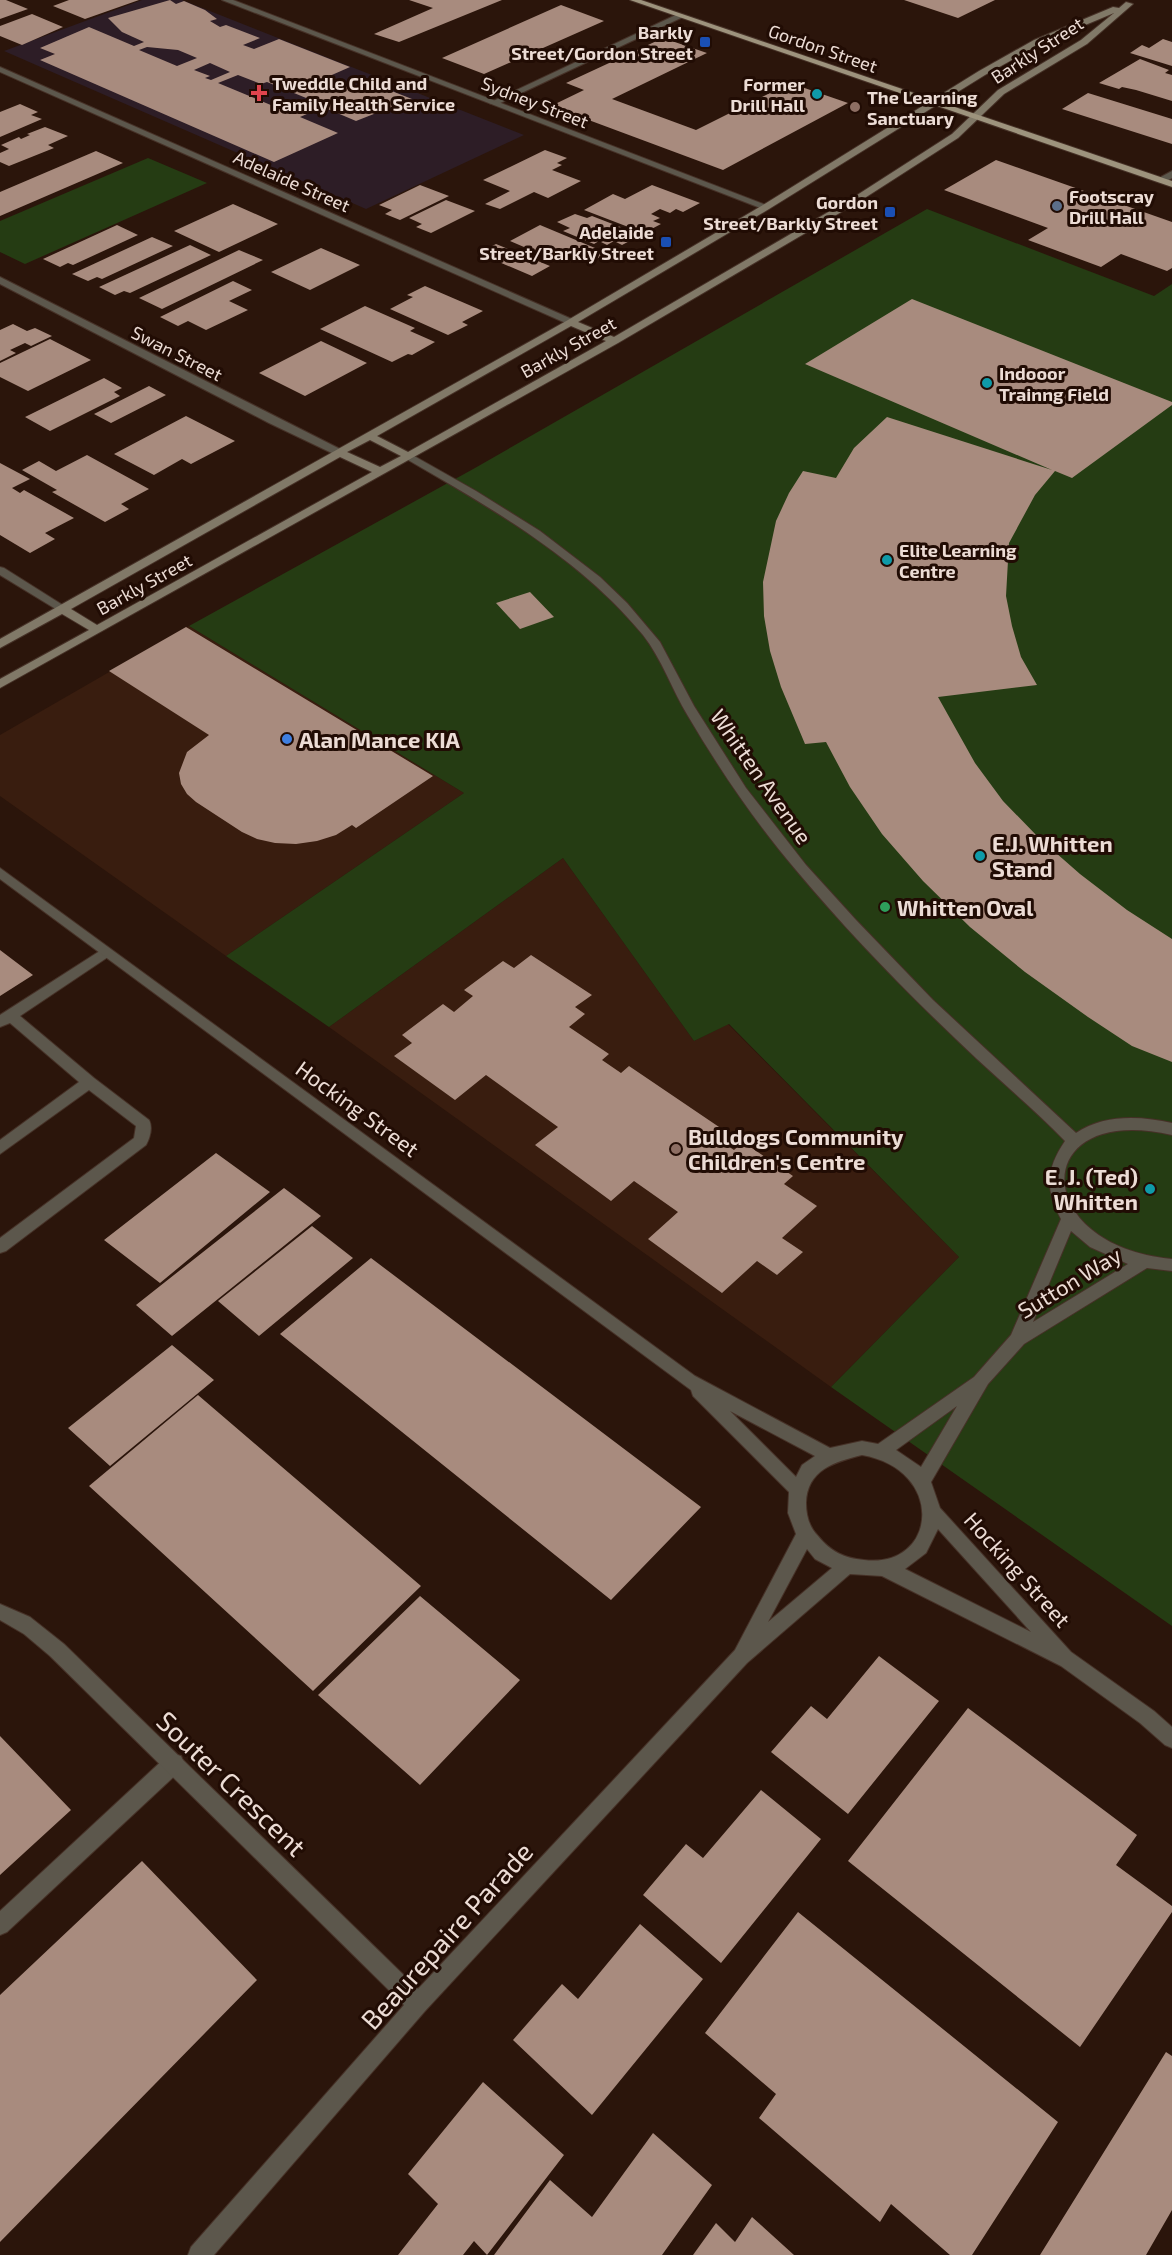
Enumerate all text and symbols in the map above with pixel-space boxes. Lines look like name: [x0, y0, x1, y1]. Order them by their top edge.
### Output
street label: Barkly Street: [987, 12, 1087, 88]
street label: Gordon Street: [766, 19, 880, 77]
place label: Barkly Street/Gordon Street: [511, 21, 694, 64]
marker: Barkly Street/Gordon Street: [698, 35, 712, 49]
street label: Sydney Street: [478, 71, 592, 133]
place label: Tweddle Child and Family Health Service: [272, 72, 455, 115]
place label: Former Drill Hall: [730, 73, 805, 116]
marker: Tweddle Child and Family Health Service: [250, 84, 268, 102]
place label: The Learning Sanctuary: [867, 86, 978, 129]
marker: Former Drill Hall: [810, 87, 824, 101]
marker: The Learning Sanctuary: [848, 100, 862, 114]
street label: Adelaide Street: [230, 146, 354, 217]
place label: Footscray Drill Hall: [1069, 185, 1155, 228]
place label: Gordon Street/Barkly Street: [703, 191, 879, 234]
marker: Footscray Drill Hall: [1050, 199, 1064, 213]
marker: Gordon Street/Barkly Street: [883, 205, 897, 219]
place label: Adelaide Street/Barkly Street: [479, 221, 655, 264]
marker: Adelaide Street/Barkly Street: [659, 235, 673, 249]
street label: Barkly Street: [517, 312, 620, 382]
street label: Swan Street: [128, 321, 226, 385]
place label: Indooor Trainng Field: [999, 362, 1109, 405]
marker: Indooor Trainng Field: [980, 376, 994, 390]
place label: Elite Learning Centre: [899, 539, 1017, 582]
street label: Barkly Street: [93, 549, 196, 619]
marker: Elite Learning Centre: [880, 553, 894, 567]
street label: Whitten Avenue: [706, 704, 818, 848]
place label: Alan Mance KIA: [299, 726, 461, 752]
marker: Alan Mance KIA: [280, 732, 294, 746]
place label: E.J. Whitten Stand: [992, 830, 1113, 881]
marker: E.J. Whitten Stand: [973, 849, 987, 863]
place label: Whitten Oval: [897, 894, 1034, 920]
marker: Whitten Oval: [878, 900, 892, 914]
street label: Hocking Street: [291, 1055, 425, 1161]
place label: Bulldogs Community Children's Centre: [688, 1123, 904, 1174]
marker: Bulldogs Community Children's Centre: [669, 1142, 683, 1156]
place label: E. J. (Ted) Whitten: [1045, 1163, 1138, 1214]
marker: E. J. (Ted) Whitten: [1143, 1182, 1157, 1196]
street label: Sutton Way: [1013, 1241, 1126, 1323]
street label: Hocking Street: [960, 1506, 1076, 1632]
street label: Souter Crescent: [151, 1704, 313, 1862]
street label: Beaurepaire Parade: [354, 1835, 539, 2036]

